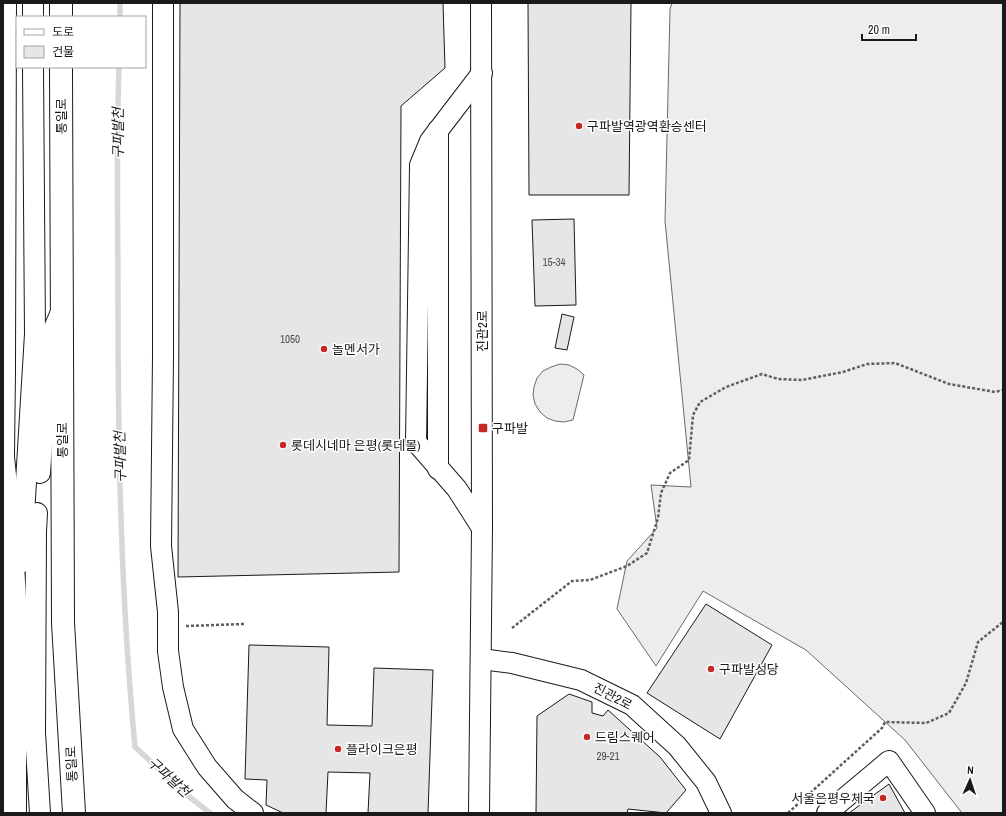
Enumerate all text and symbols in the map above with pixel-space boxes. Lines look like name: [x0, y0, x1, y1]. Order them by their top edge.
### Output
legend: [16, 16, 146, 68]
scale bar: [862, 16, 916, 42]
text: 20 m: [868, 22, 890, 38]
text: 도로: [52, 24, 74, 40]
text: 건물: [52, 44, 74, 60]
street label: 통일로: [53, 98, 70, 134]
water label: 구파발천: [109, 106, 127, 159]
place label: 구파발역광역환승센터: [587, 118, 707, 135]
marker: 구파발역광역환승센터: [574, 121, 584, 131]
house number: 15-34: [542, 255, 566, 269]
street label: 진관2로: [474, 310, 491, 352]
house number: 1050: [280, 332, 300, 346]
place label: 놀멘서가: [332, 341, 380, 358]
marker: 놀멘서가: [319, 344, 329, 354]
place label: 구파발: [492, 420, 528, 437]
street label: 통일로: [54, 422, 71, 458]
marker: 구파발: [477, 422, 489, 434]
water label: 구파발천: [111, 430, 129, 483]
place label: 롯데시네마 은평(롯데몰): [291, 437, 421, 454]
marker: 롯데시네마 은평(롯데몰): [278, 440, 288, 450]
place label: 구파발성당: [719, 661, 779, 678]
marker: 구파발성당: [706, 664, 716, 674]
street label: 진관2로: [590, 679, 635, 714]
place label: 드림스퀘어: [595, 729, 655, 746]
marker: 드림스퀘어: [582, 732, 592, 742]
place label: 플라이크은평: [346, 741, 418, 758]
marker: 플라이크은평: [333, 744, 343, 754]
street label: 통일로: [62, 746, 81, 782]
house number: 29-21: [596, 749, 620, 763]
water label: 구파발천: [144, 753, 195, 802]
north arrow: [950, 760, 990, 800]
text: N: [967, 763, 974, 777]
place label: 서울은평우체국: [791, 790, 875, 807]
marker: 서울은평우체국: [878, 793, 888, 803]

